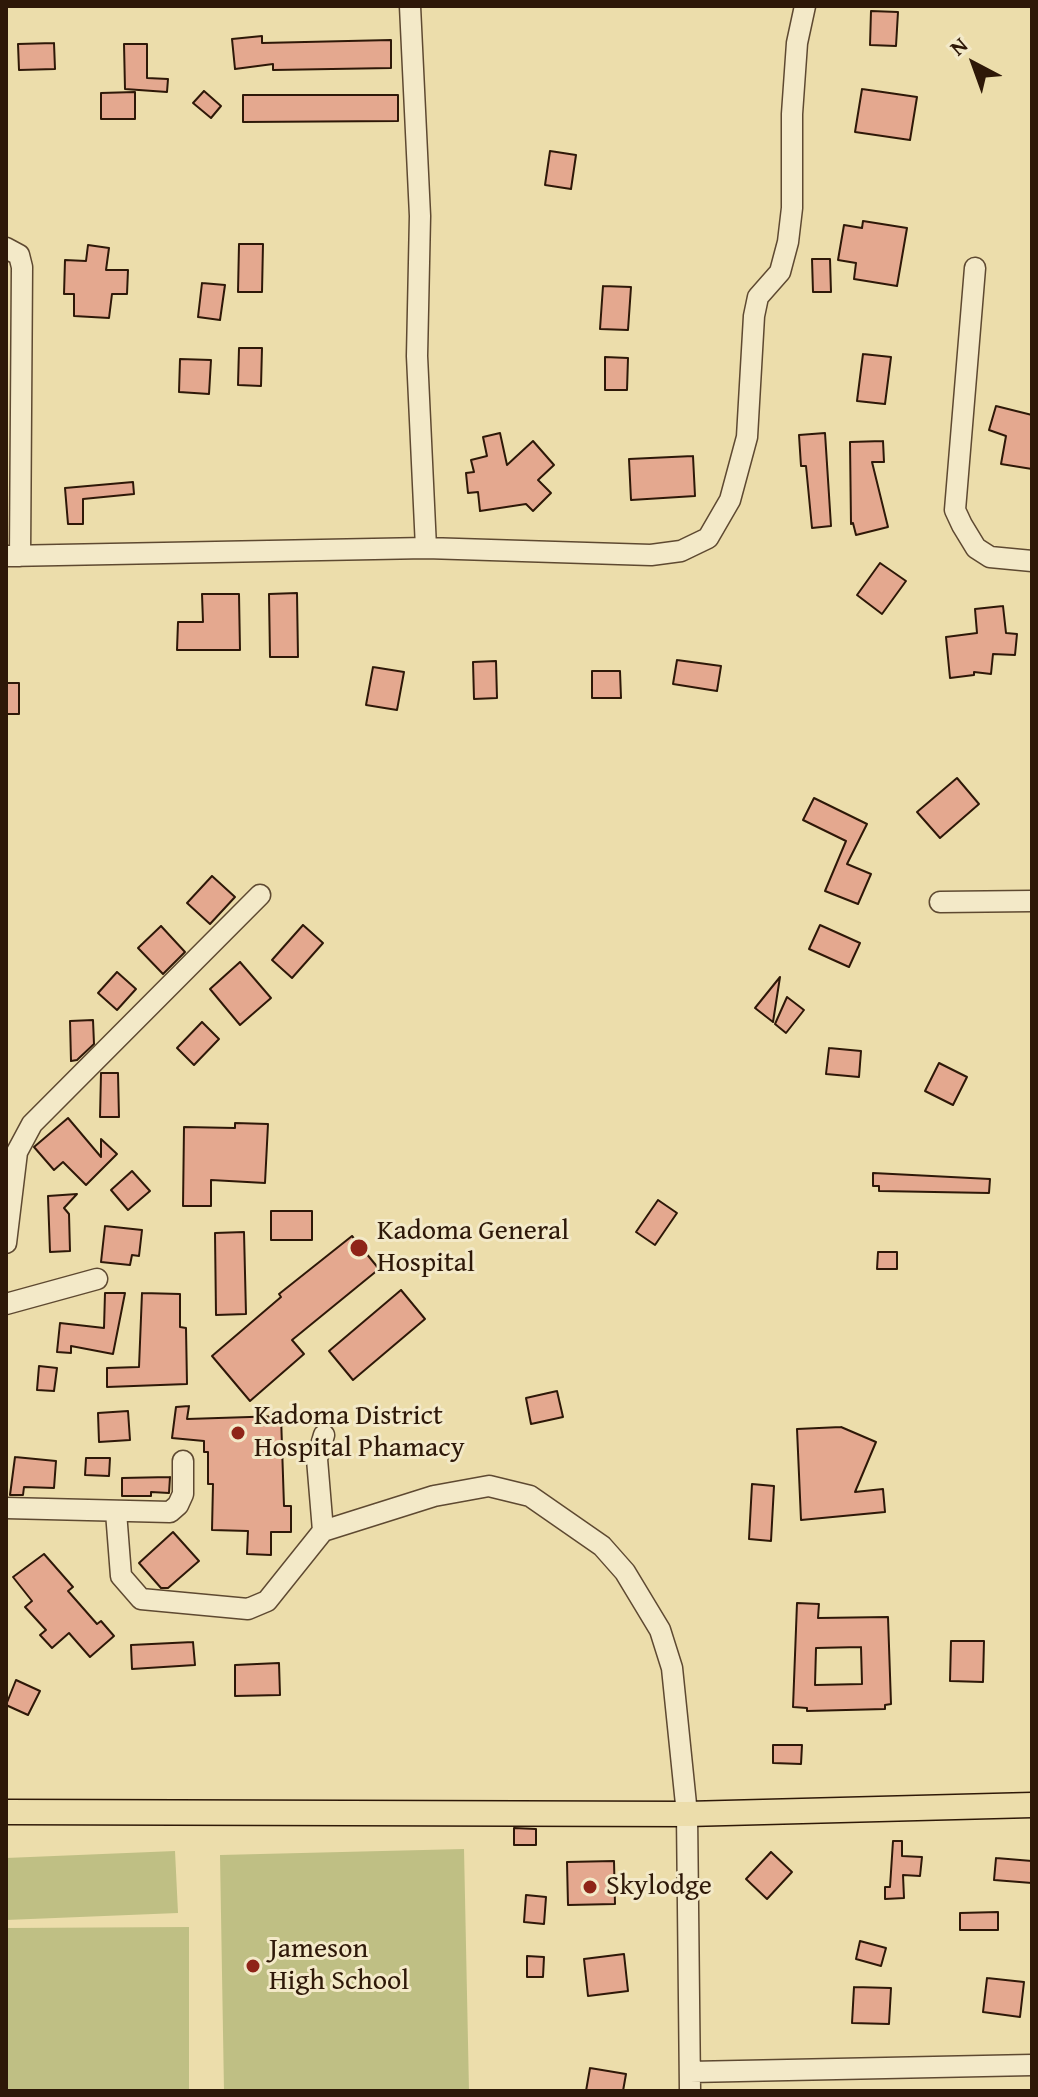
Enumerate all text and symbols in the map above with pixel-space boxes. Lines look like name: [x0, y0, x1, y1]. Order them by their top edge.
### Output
north arrow: [934, 24, 1014, 104]
text: N: [942, 29, 974, 63]
place label: Kadoma General Hospital: [377, 1215, 569, 1281]
marker: Kadoma General Hospital: [348, 1237, 370, 1259]
place label: Kadoma District Hospital Phamacy: [254, 1400, 465, 1466]
marker: Kadoma District Hospital Phamacy: [229, 1424, 247, 1442]
place label: Skylodge: [606, 1870, 712, 1904]
marker: Skylodge: [581, 1878, 599, 1896]
place label: Jameson High School: [269, 1933, 409, 1999]
marker: Jameson High School: [244, 1957, 262, 1975]

